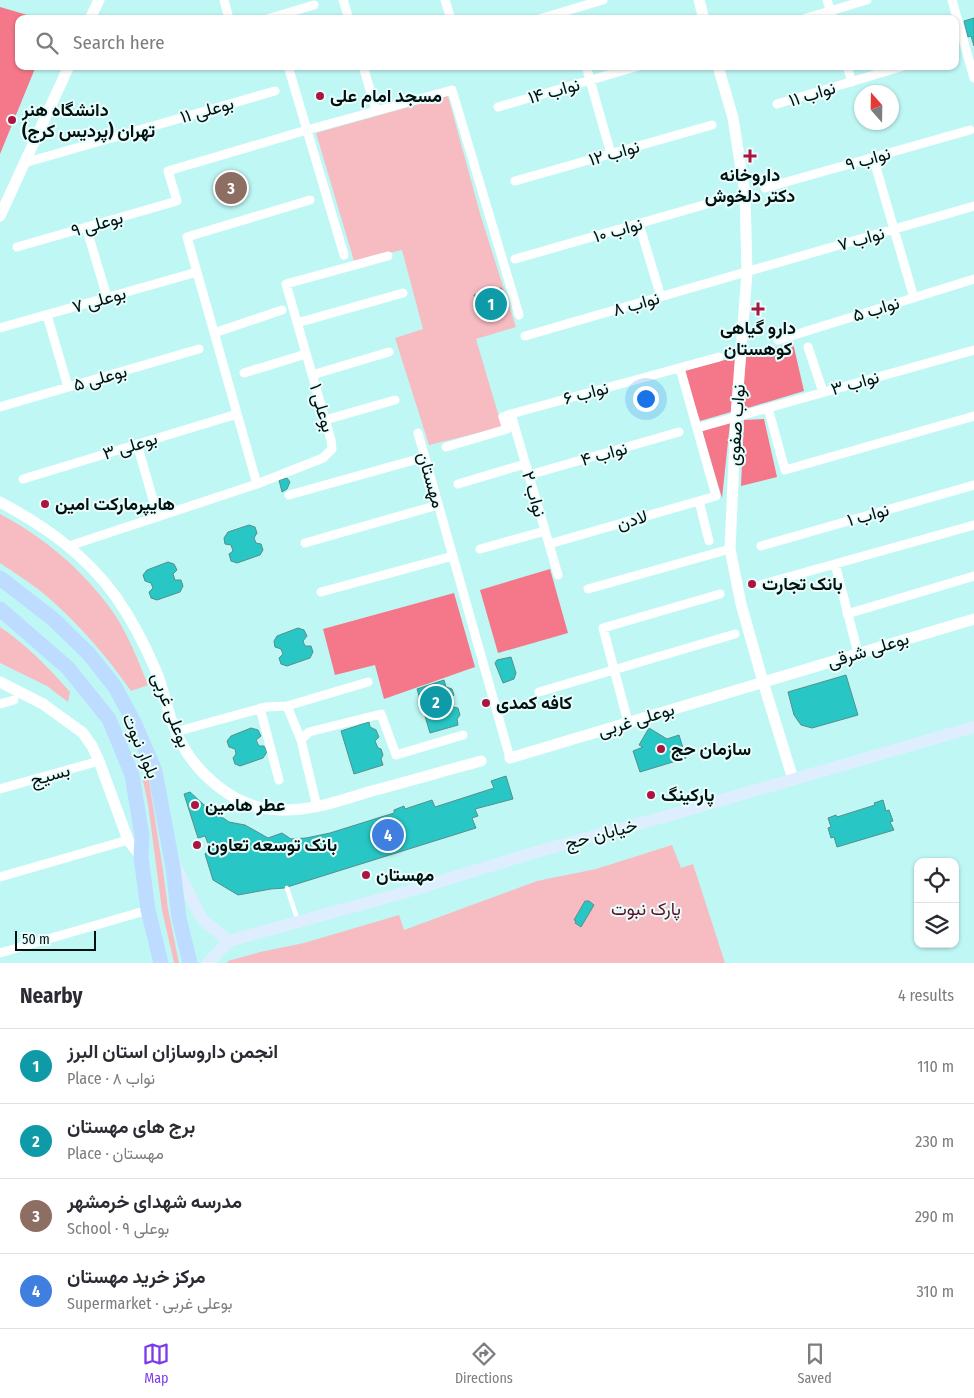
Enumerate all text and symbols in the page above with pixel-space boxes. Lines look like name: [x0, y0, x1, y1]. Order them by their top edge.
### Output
search box: [15, 15, 959, 70]
icon: search: [33, 29, 61, 57]
text: Search here: [73, 31, 165, 54]
street label: نواب ۱۴: [526, 73, 582, 109]
street label: نواب ۱۱: [786, 77, 838, 111]
place label: مسجد امام علی: [330, 85, 442, 108]
north arrow: [854, 85, 899, 130]
marker: مسجد امام علی: [314, 90, 326, 102]
street label: بوعلی ۱۱: [178, 92, 236, 128]
place label: دانشگاه هنر تهران (پردیس کرج): [21, 99, 155, 143]
marker: دانشگاه هنر تهران (پردیس کرج): [6, 114, 18, 126]
street label: نواب ۱۲: [586, 135, 642, 171]
street label: نواب ۹: [843, 142, 893, 176]
marker: داروخانه دکتر دلخوش: [744, 150, 756, 162]
place label: داروخانه دکتر دلخوش: [705, 164, 795, 207]
pin: 3: [215, 169, 247, 207]
street label: بوعلی ۹: [68, 206, 126, 242]
street label: نواب ۱۰: [591, 213, 645, 247]
street label: نواب ۷: [835, 222, 887, 256]
street label: بوعلی ۷: [70, 282, 128, 318]
pin: 1: [475, 285, 507, 323]
street label: نواب ۸: [610, 287, 662, 321]
street label: نواب ۵: [850, 291, 902, 327]
marker: دارو گیاهی کوهستان: [752, 303, 764, 315]
place label: دارو گیاهی کوهستان: [720, 317, 796, 360]
street label: بوعلی ۵: [71, 360, 129, 396]
street label: نواب ۳: [828, 366, 882, 400]
street label: نواب ۶: [561, 376, 611, 410]
street label: بوعلی ۱: [305, 381, 339, 435]
street label: نواب صفوی: [722, 383, 750, 467]
your location: [633, 386, 659, 412]
street label: بوعلی ۳: [100, 427, 160, 465]
street label: نواب ۴: [578, 437, 630, 471]
street label: مهستان: [412, 449, 450, 511]
street label: نواب ۲: [517, 469, 551, 519]
place label: هایپرمارکت امین: [55, 493, 175, 516]
marker: هایپرمارکت امین: [39, 498, 51, 510]
street label: نواب ۱: [845, 499, 891, 531]
street label: لادن: [614, 505, 650, 535]
place label: بانک تجارت: [762, 573, 843, 595]
marker: بانک تجارت: [746, 578, 758, 590]
street label: بوعلی شرقی: [825, 627, 911, 673]
street label: بوعلی غربی: [147, 669, 195, 751]
pin: 2: [420, 683, 452, 721]
place label: کافه کمدی: [496, 692, 572, 714]
marker: کافه کمدی: [480, 697, 492, 709]
street label: بوعلی غربی: [595, 698, 677, 742]
street label: بلوار نبوت: [117, 710, 165, 782]
place label: سازمان حج: [671, 738, 751, 761]
marker: سازمان حج: [655, 743, 667, 755]
street label: بسیج: [28, 759, 73, 792]
place label: پارکینگ: [661, 784, 715, 807]
marker: پارکینگ: [645, 789, 657, 801]
place label: عطر هامین: [205, 794, 285, 816]
marker: عطر هامین: [189, 799, 201, 811]
street label: خیابان حج: [562, 814, 640, 855]
pin: 4: [372, 816, 404, 854]
place label: بانک توسعه تعاون: [207, 834, 337, 856]
marker: بانک توسعه تعاون: [191, 839, 203, 851]
map controls: [914, 858, 959, 948]
button: locate: [914, 858, 959, 903]
place label: مهستان: [376, 864, 435, 886]
marker: مهستان: [360, 869, 372, 881]
park label: پارک نبوت: [611, 898, 681, 921]
button: layers: [914, 903, 959, 948]
scale bar: [15, 928, 96, 951]
text: 50 m: [22, 931, 50, 948]
text: Nearby: [20, 983, 82, 1009]
text: 4 results: [898, 986, 954, 1005]
text: انجمن داروسازان استان البرز: [67, 1040, 278, 1063]
text: 1: [33, 1057, 39, 1076]
text: 110 m: [917, 1057, 954, 1076]
text: Place · نواب ۸: [67, 1069, 155, 1088]
text: برج های مهستان: [67, 1115, 195, 1138]
text: 2: [32, 1132, 40, 1151]
text: 230 m: [915, 1132, 954, 1151]
text: Place · مهستان: [67, 1144, 164, 1163]
text: مدرسه شهدای خرمشهر: [67, 1190, 242, 1213]
text: 3: [32, 1207, 40, 1226]
text: 290 m: [915, 1207, 954, 1226]
text: School · بوعلی ۹: [67, 1219, 169, 1238]
text: مرکز خرید مهستان: [67, 1265, 206, 1288]
text: 4: [32, 1282, 40, 1301]
text: 310 m: [917, 1282, 954, 1301]
text: Supermarket · بوعلی غربی: [67, 1294, 233, 1313]
tab: Map: [142, 1340, 170, 1387]
tab: Directions: [455, 1340, 513, 1387]
tab: Saved: [797, 1340, 832, 1387]

